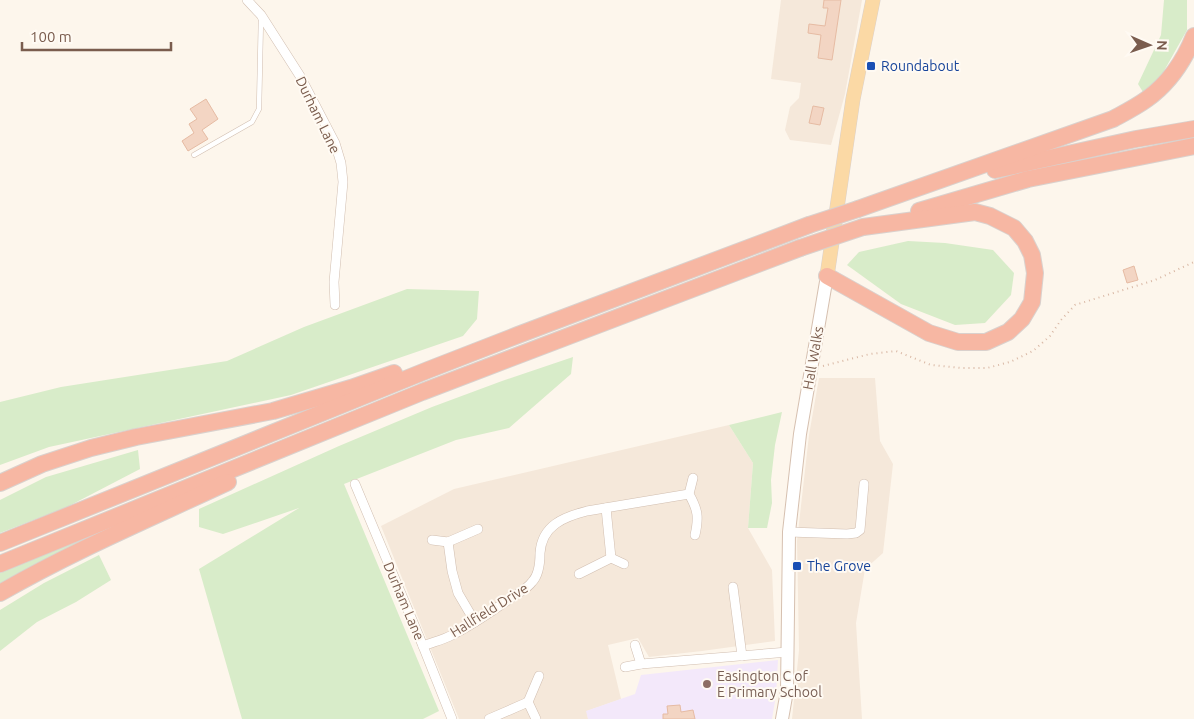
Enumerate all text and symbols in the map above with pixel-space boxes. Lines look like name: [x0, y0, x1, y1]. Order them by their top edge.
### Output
scale bar: [22, 20, 171, 52]
north arrow: [1124, 20, 1174, 70]
text: 100 m: [30, 28, 72, 45]
text: N: [1154, 40, 1170, 51]
place label: Roundabout: [881, 58, 960, 74]
marker: Roundabout: [865, 60, 877, 72]
street label: Durham Lane: [292, 74, 344, 156]
street label: Hall Walks: [800, 325, 826, 391]
place label: The Grove: [807, 558, 871, 574]
street label: Durham Lane: [380, 559, 428, 643]
marker: The Grove: [791, 560, 803, 572]
street label: Hallfield Drive: [447, 580, 531, 640]
place label: Easington C of E Primary School: [717, 668, 822, 700]
marker: Easington C of E Primary School: [701, 678, 713, 690]

